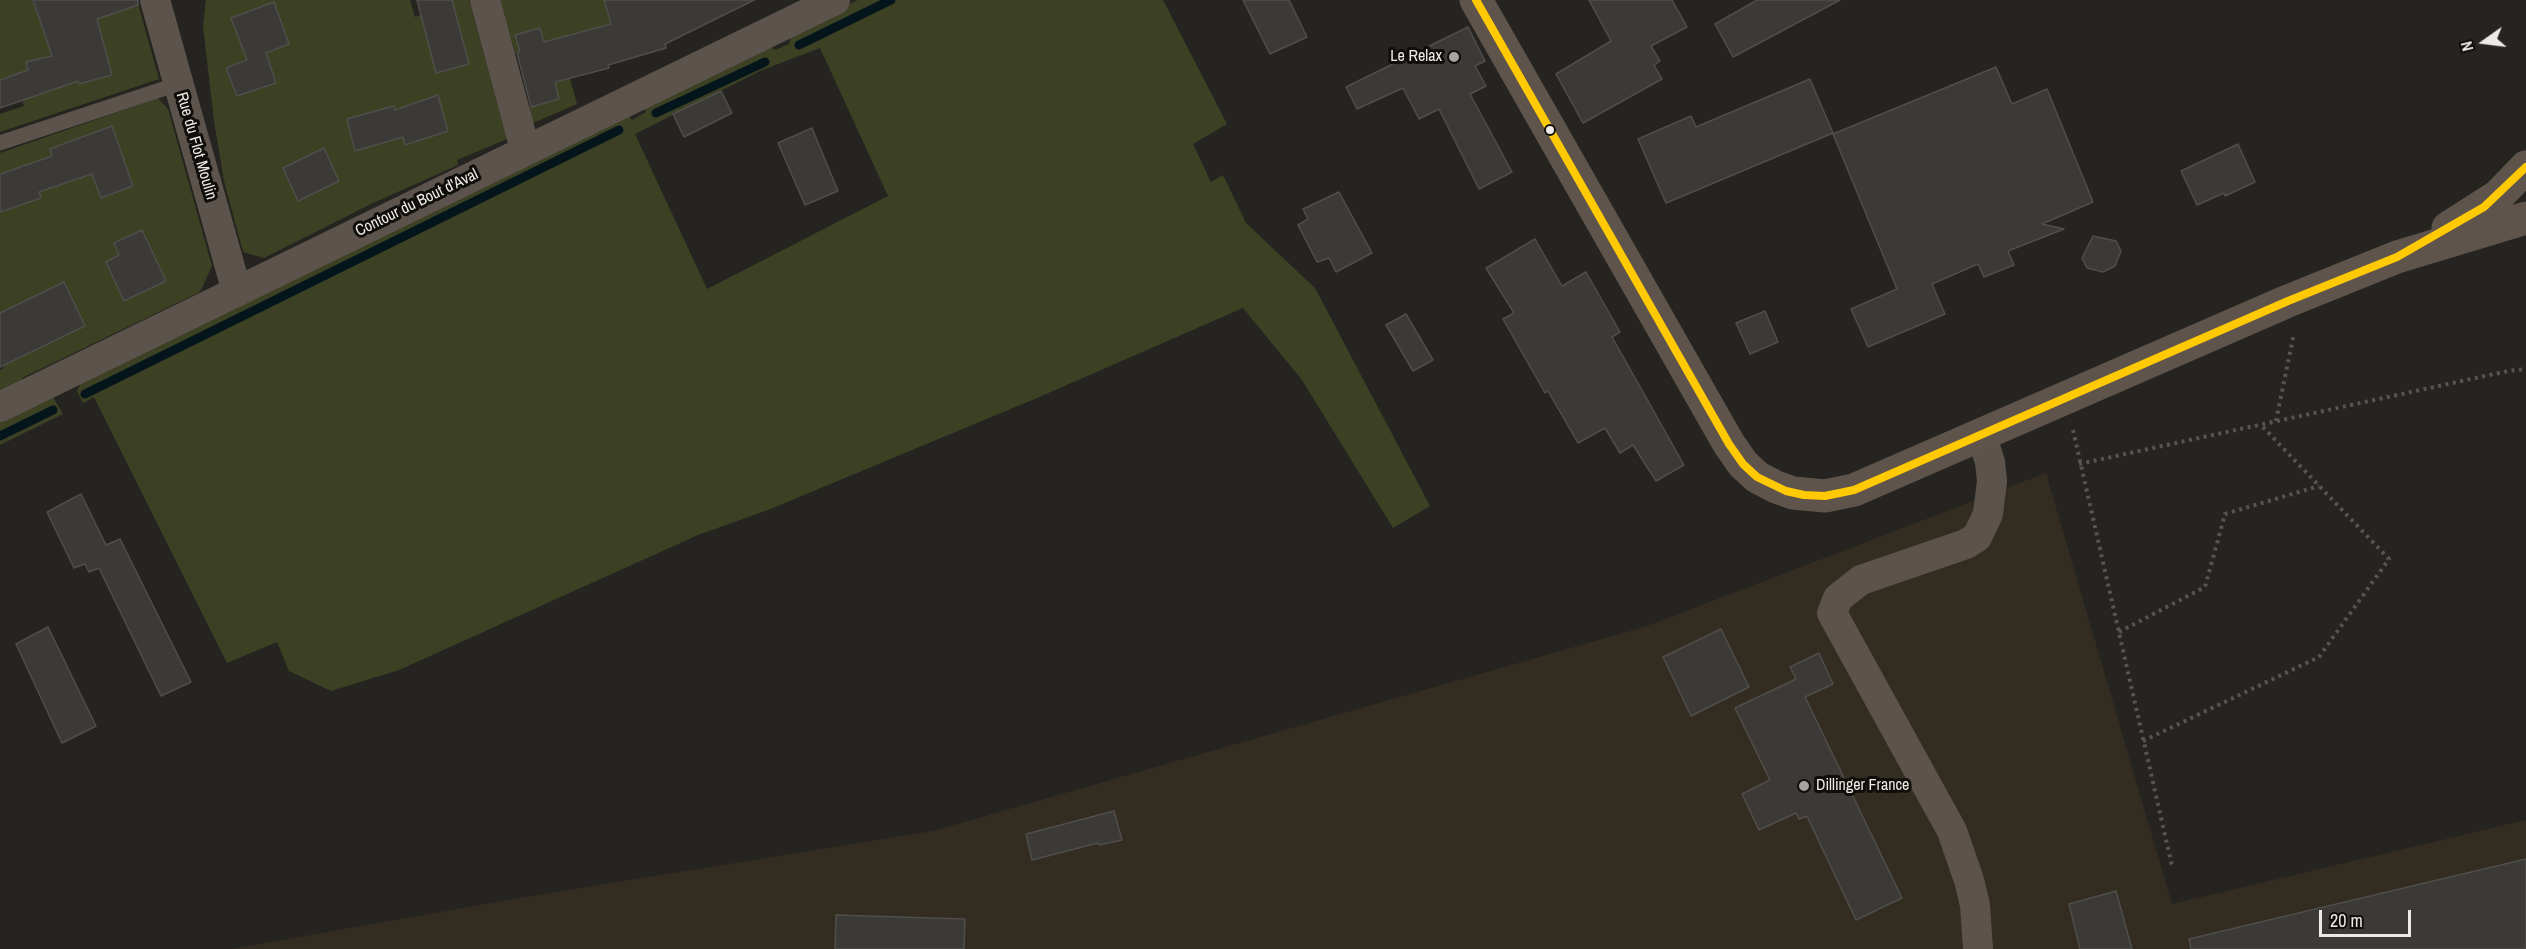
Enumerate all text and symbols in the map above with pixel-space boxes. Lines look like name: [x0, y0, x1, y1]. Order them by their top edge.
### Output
north arrow: [2454, 12, 2514, 72]
text: N: [2455, 39, 2478, 54]
place label: Le Relax: [1390, 47, 1442, 67]
marker: Le Relax: [1447, 50, 1461, 64]
street label: Rue du Flot Moulin: [171, 90, 221, 202]
unlabelled marker: [1544, 124, 1556, 136]
street label: Contour du Bout d'Aval: [352, 165, 482, 241]
place label: Dillinger France: [1816, 776, 1909, 796]
marker: Dillinger France: [1797, 779, 1811, 793]
scale bar: [2322, 898, 2414, 936]
text: 20 m: [2330, 908, 2363, 933]

